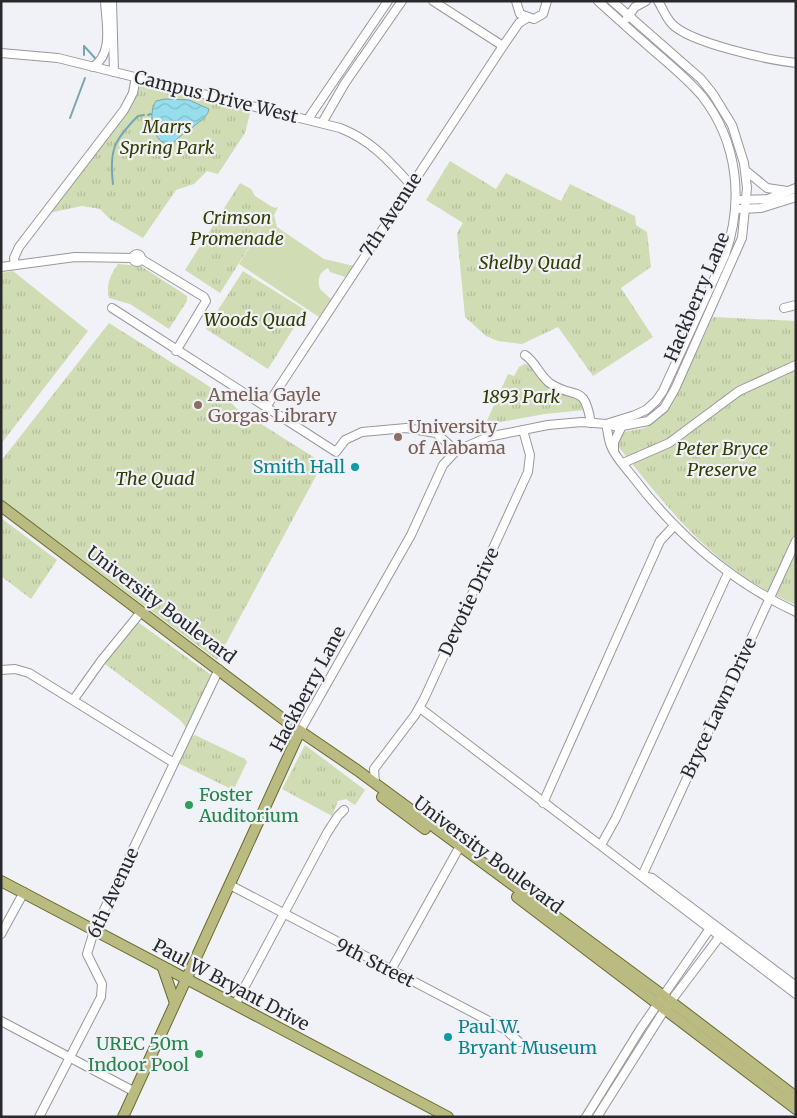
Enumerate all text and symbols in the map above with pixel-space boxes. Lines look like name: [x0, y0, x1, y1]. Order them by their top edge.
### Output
street label: Campus Drive West: [132, 65, 300, 128]
park label: Marrs Spring Park: [120, 115, 214, 159]
street label: 7th Avenue: [355, 168, 426, 261]
park label: Crimson Promenade: [190, 206, 284, 250]
street label: Hackberry Lane: [659, 228, 734, 365]
park label: Shelby Quad: [479, 251, 582, 274]
park label: Woods Quad: [204, 308, 307, 331]
place label: Amelia Gayle Gorgas Library: [207, 383, 338, 427]
park label: 1893 Park: [482, 385, 560, 408]
marker: Amelia Gayle Gorgas Library: [192, 399, 204, 411]
place label: University of Alabama: [408, 415, 506, 459]
marker: University of Alabama: [392, 431, 404, 443]
park label: Peter Bryce Preserve: [676, 437, 768, 481]
place label: Smith Hall: [253, 455, 345, 478]
marker: Smith Hall: [349, 461, 361, 473]
park label: The Quad: [115, 467, 195, 490]
street label: University Boulevard: [82, 541, 241, 668]
street label: Devotie Drive: [433, 544, 504, 660]
street label: Hackberry Lane: [265, 622, 350, 755]
street label: Bryce Lawn Drive: [676, 634, 761, 782]
place label: Foster Auditorium: [198, 783, 299, 827]
street label: University Boulevard: [409, 791, 568, 918]
marker: Foster Auditorium: [183, 799, 195, 811]
street label: 6th Avenue: [82, 844, 143, 942]
street label: 9th Street: [332, 933, 419, 992]
street label: Paul W Bryant Drive: [149, 934, 313, 1036]
place label: Paul W. Bryant Museum: [458, 1015, 597, 1059]
marker: Paul W. Bryant Museum: [442, 1031, 454, 1043]
place label: UREC 50m Indoor Pool: [88, 1032, 189, 1076]
marker: UREC 50m Indoor Pool: [193, 1048, 205, 1060]

